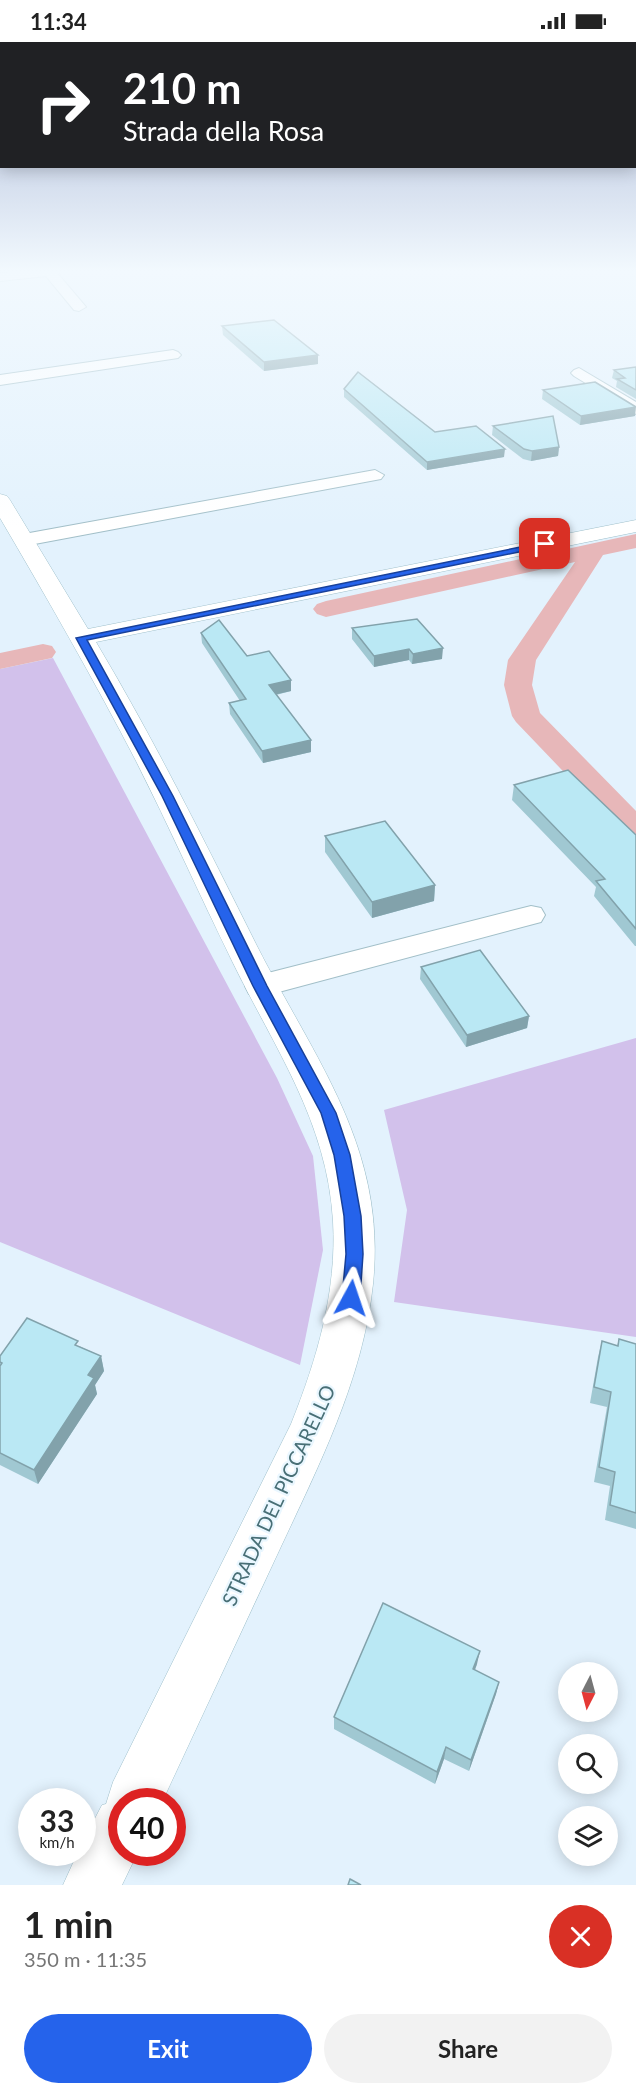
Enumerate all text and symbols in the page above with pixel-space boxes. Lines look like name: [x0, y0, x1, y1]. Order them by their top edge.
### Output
text: 11:34: [30, 8, 87, 35]
text: 210 m: [123, 63, 241, 113]
icon: right: [24, 66, 102, 144]
text: Strada della Rosa: [123, 114, 324, 147]
pin: [519, 518, 570, 569]
icon: arrive: [528, 527, 561, 560]
position arrow: [319, 1266, 383, 1330]
street label: STRADA DEL PICCARELLO: [216, 1381, 340, 1609]
north arrow: [558, 1662, 618, 1722]
map controls: [558, 1662, 618, 1866]
button: search: [558, 1734, 618, 1794]
speed limit sign: 40: [108, 1788, 186, 1866]
text: 33: [40, 1802, 74, 1838]
button: layers: [558, 1806, 618, 1866]
text: km/h: [39, 1833, 75, 1851]
text: 1 min: [24, 1902, 113, 1946]
button: close: [549, 1905, 612, 1968]
text: 350 m · 11:35: [24, 1947, 147, 1971]
button: Exit: [24, 2014, 312, 2083]
button: Share: [324, 2014, 612, 2083]

